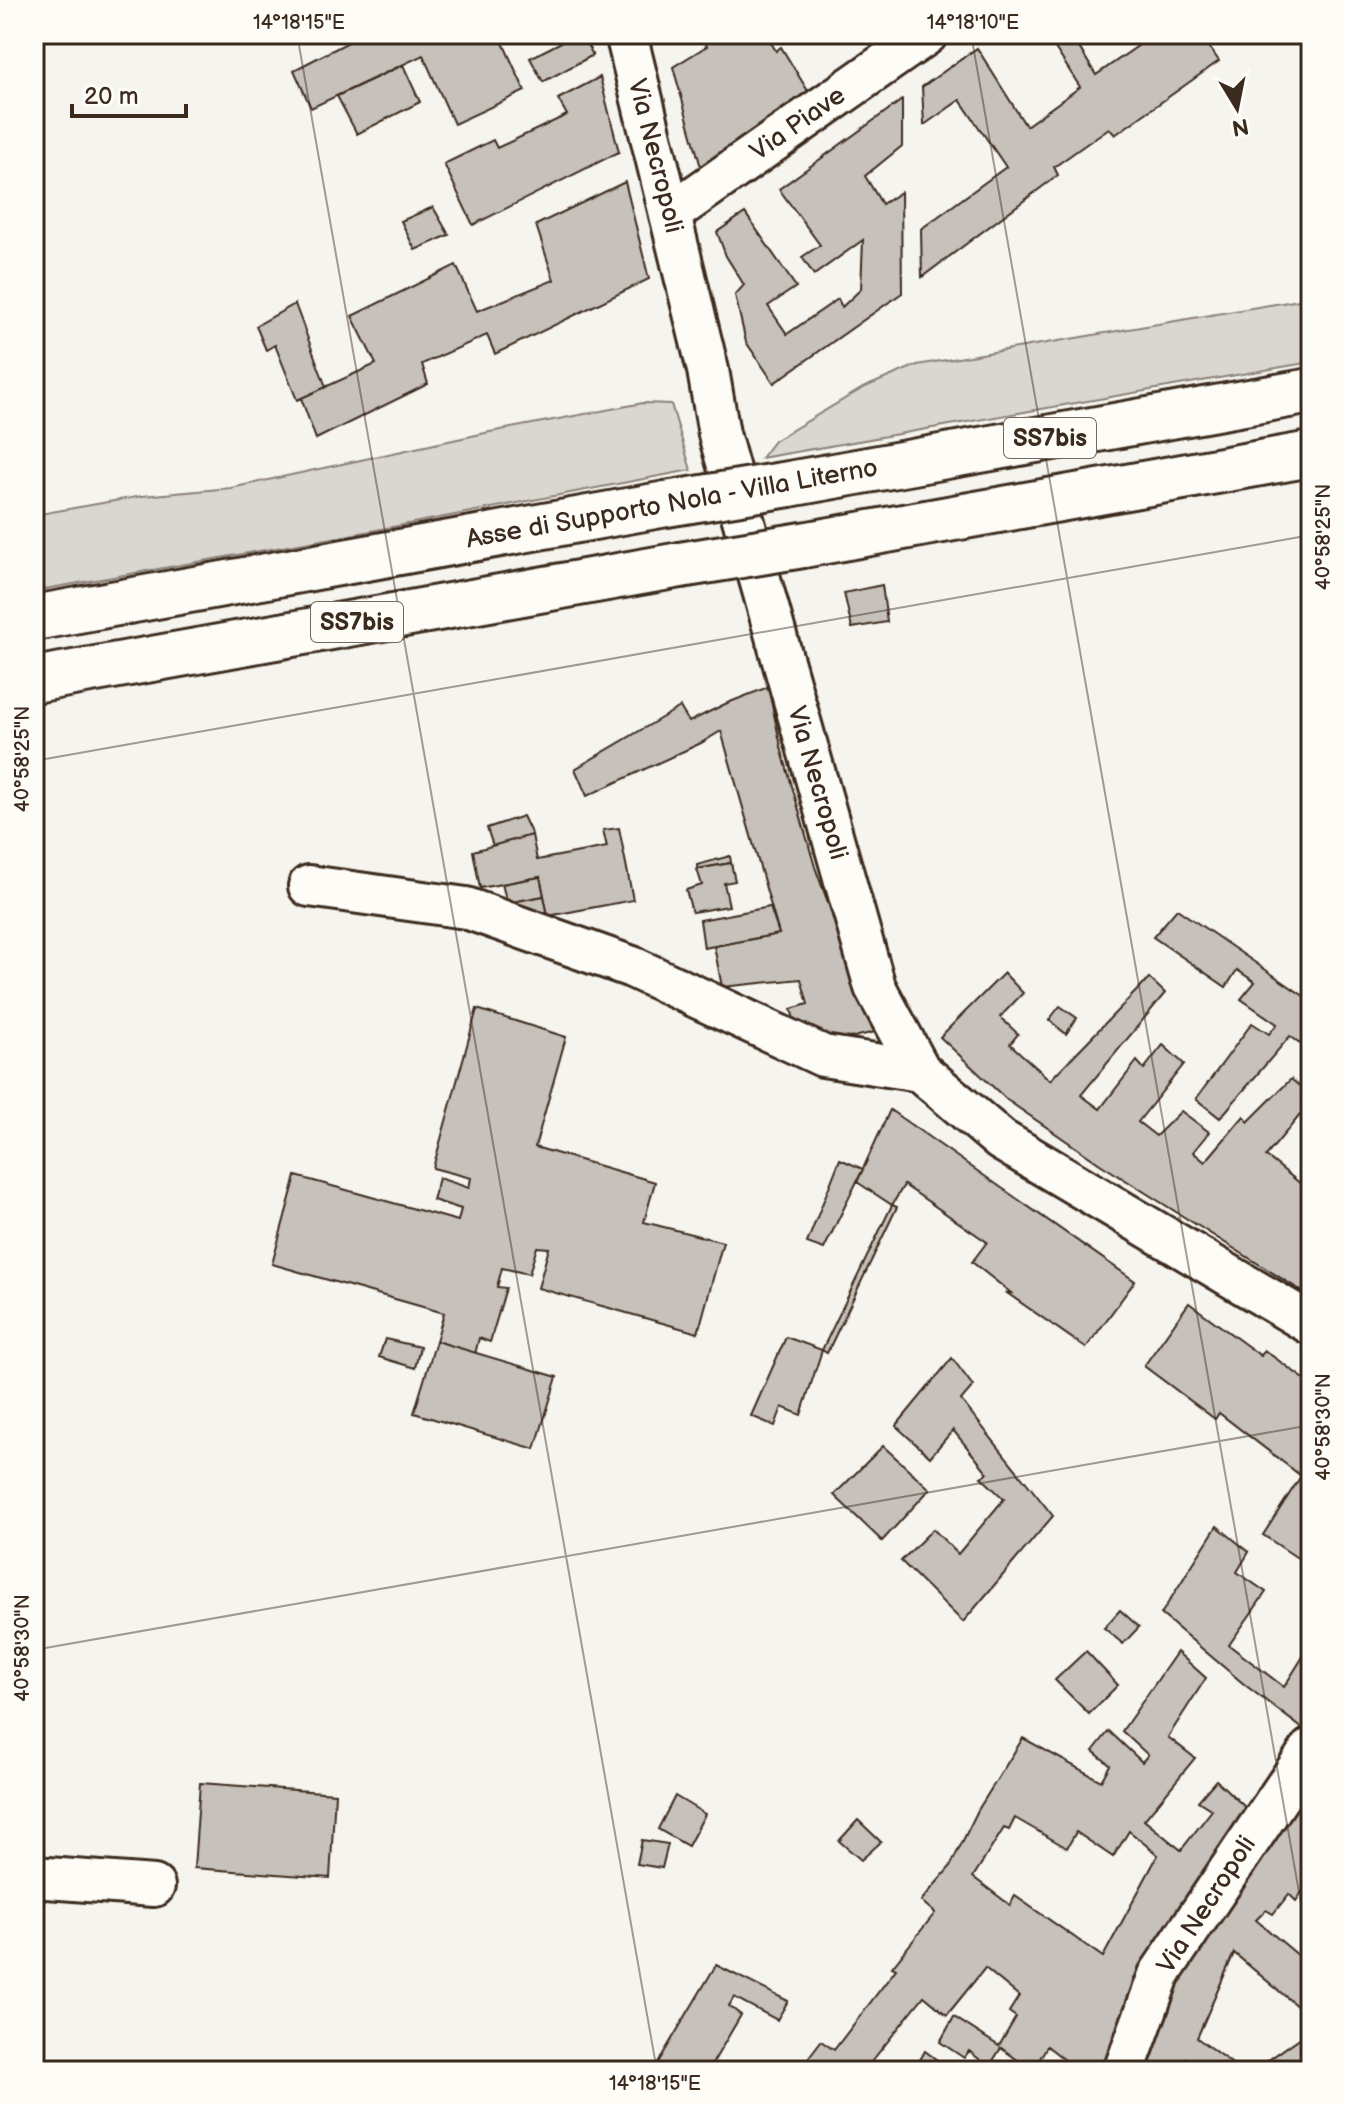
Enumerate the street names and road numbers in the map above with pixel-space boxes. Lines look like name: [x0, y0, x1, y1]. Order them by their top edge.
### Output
street label: Via Necropoli: [621, 76, 689, 236]
street label: Via Piave: [745, 80, 851, 168]
road number: SS7bis: [1004, 418, 1096, 458]
street label: Asse di Supporto Nola - Villa Literno: [464, 452, 880, 556]
road number: SS7bis: [311, 602, 403, 642]
street label: Via Necropoli: [780, 703, 854, 863]
street label: Via Necropoli: [1151, 1830, 1263, 1980]

